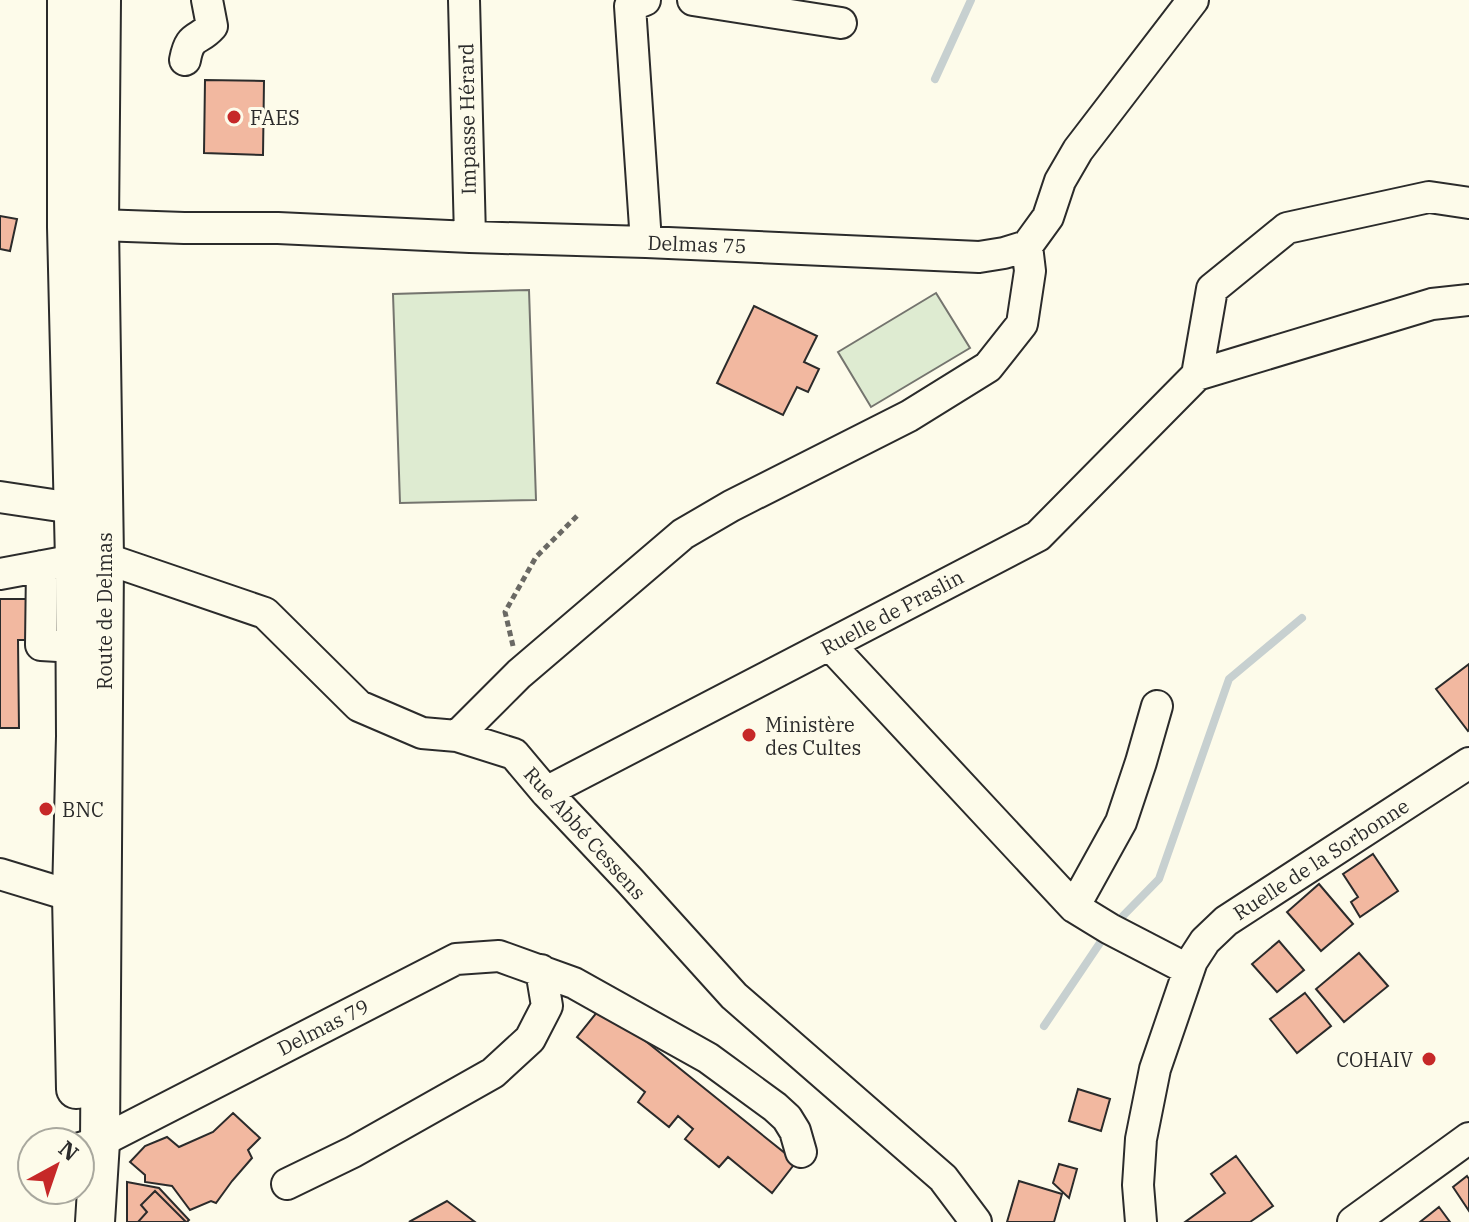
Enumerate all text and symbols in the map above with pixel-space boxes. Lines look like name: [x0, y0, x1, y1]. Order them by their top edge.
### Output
street label: Impasse Hérard: [452, 43, 482, 195]
place label: FAES: [250, 104, 300, 131]
marker: FAES: [225, 108, 243, 126]
street label: Delmas 75: [647, 229, 747, 259]
street label: Route de Delmas: [91, 532, 118, 690]
street label: Ruelle de Praslin: [816, 563, 968, 661]
place label: Ministère des Cultes: [765, 711, 861, 761]
marker: Ministère des Cultes: [740, 726, 758, 744]
street label: Rue Abbé Cessens: [518, 761, 652, 905]
street label: Ruelle de la Sorbonne: [1228, 792, 1414, 926]
place label: BNC: [62, 796, 104, 823]
marker: BNC: [37, 800, 55, 818]
street label: Delmas 79: [273, 992, 373, 1062]
place label: COHAIV: [1336, 1046, 1413, 1073]
marker: COHAIV: [1420, 1050, 1438, 1068]
north arrow: [16, 1126, 96, 1206]
text: N: [53, 1134, 85, 1167]

